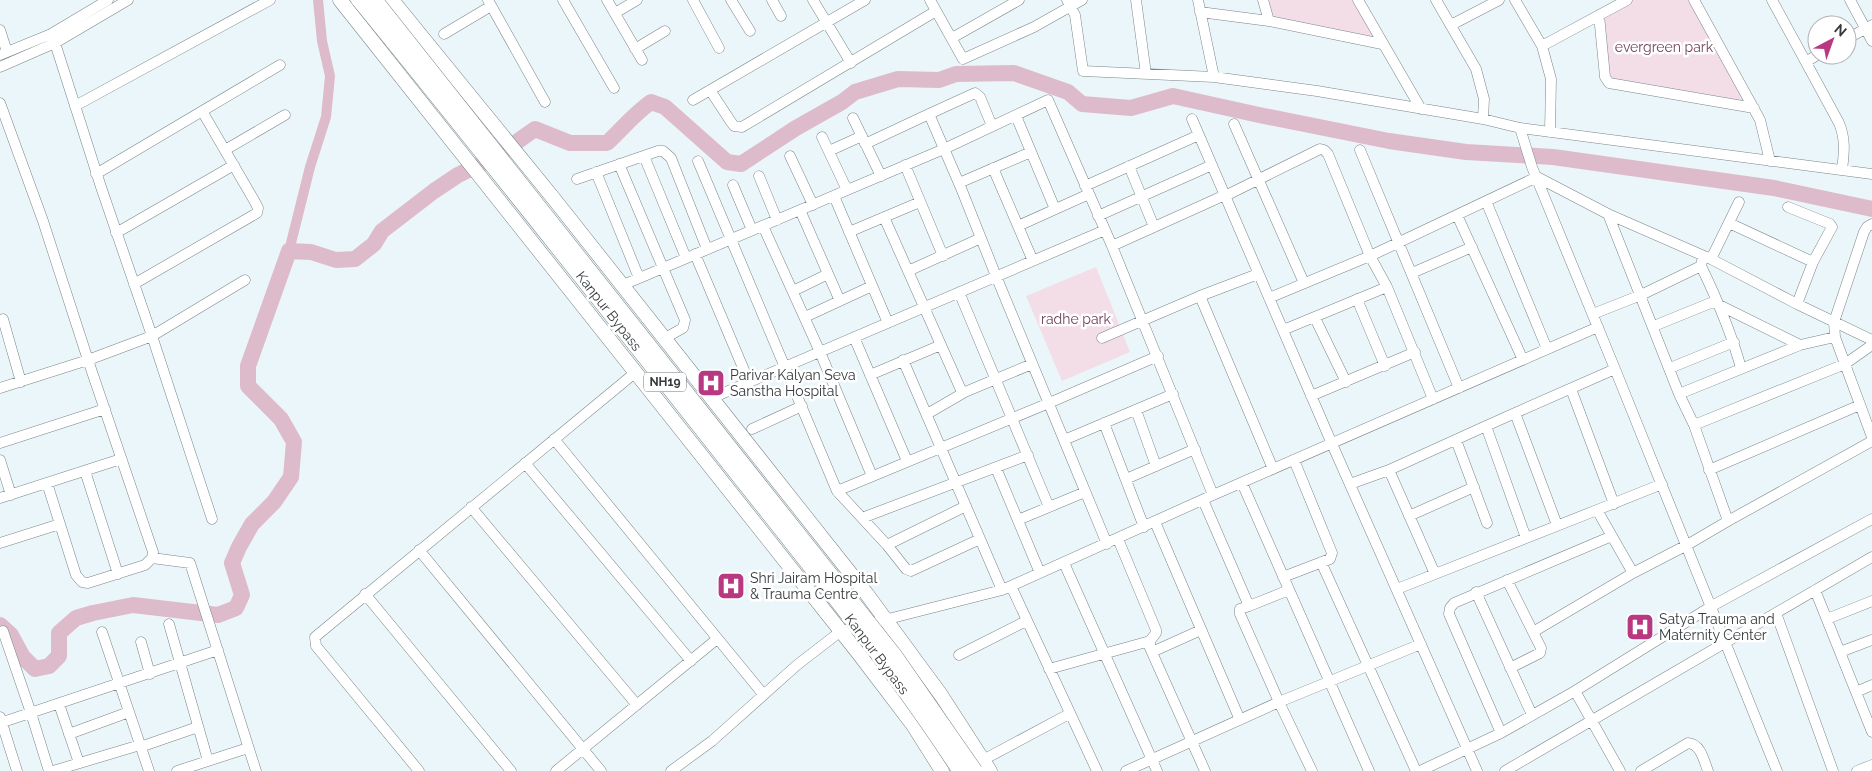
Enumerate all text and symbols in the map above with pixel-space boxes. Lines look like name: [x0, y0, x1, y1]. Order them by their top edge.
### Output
north arrow: [1807, 15, 1857, 65]
text: N: [1831, 21, 1850, 40]
park label: evergreen park: [1615, 39, 1714, 55]
street label: Kanpur Bypass: [573, 268, 645, 354]
park label: radhe park: [1041, 311, 1111, 327]
place label: Parivar Kalyan Seva Sanstha Hospital: [730, 367, 856, 399]
hospital icon: Parivar Kalyan Seva Sanstha Hospital: [696, 368, 726, 398]
road number: NH19: [644, 372, 686, 392]
place label: Shri Jairam Hospital & Trauma Centre: [750, 570, 877, 602]
hospital icon: Shri Jairam Hospital & Trauma Centre: [716, 571, 746, 601]
street label: Kanpur Bypass: [842, 611, 913, 698]
place label: Satya Trauma and Maternity Center: [1659, 611, 1775, 643]
hospital icon: Satya Trauma and Maternity Center: [1625, 612, 1655, 642]

